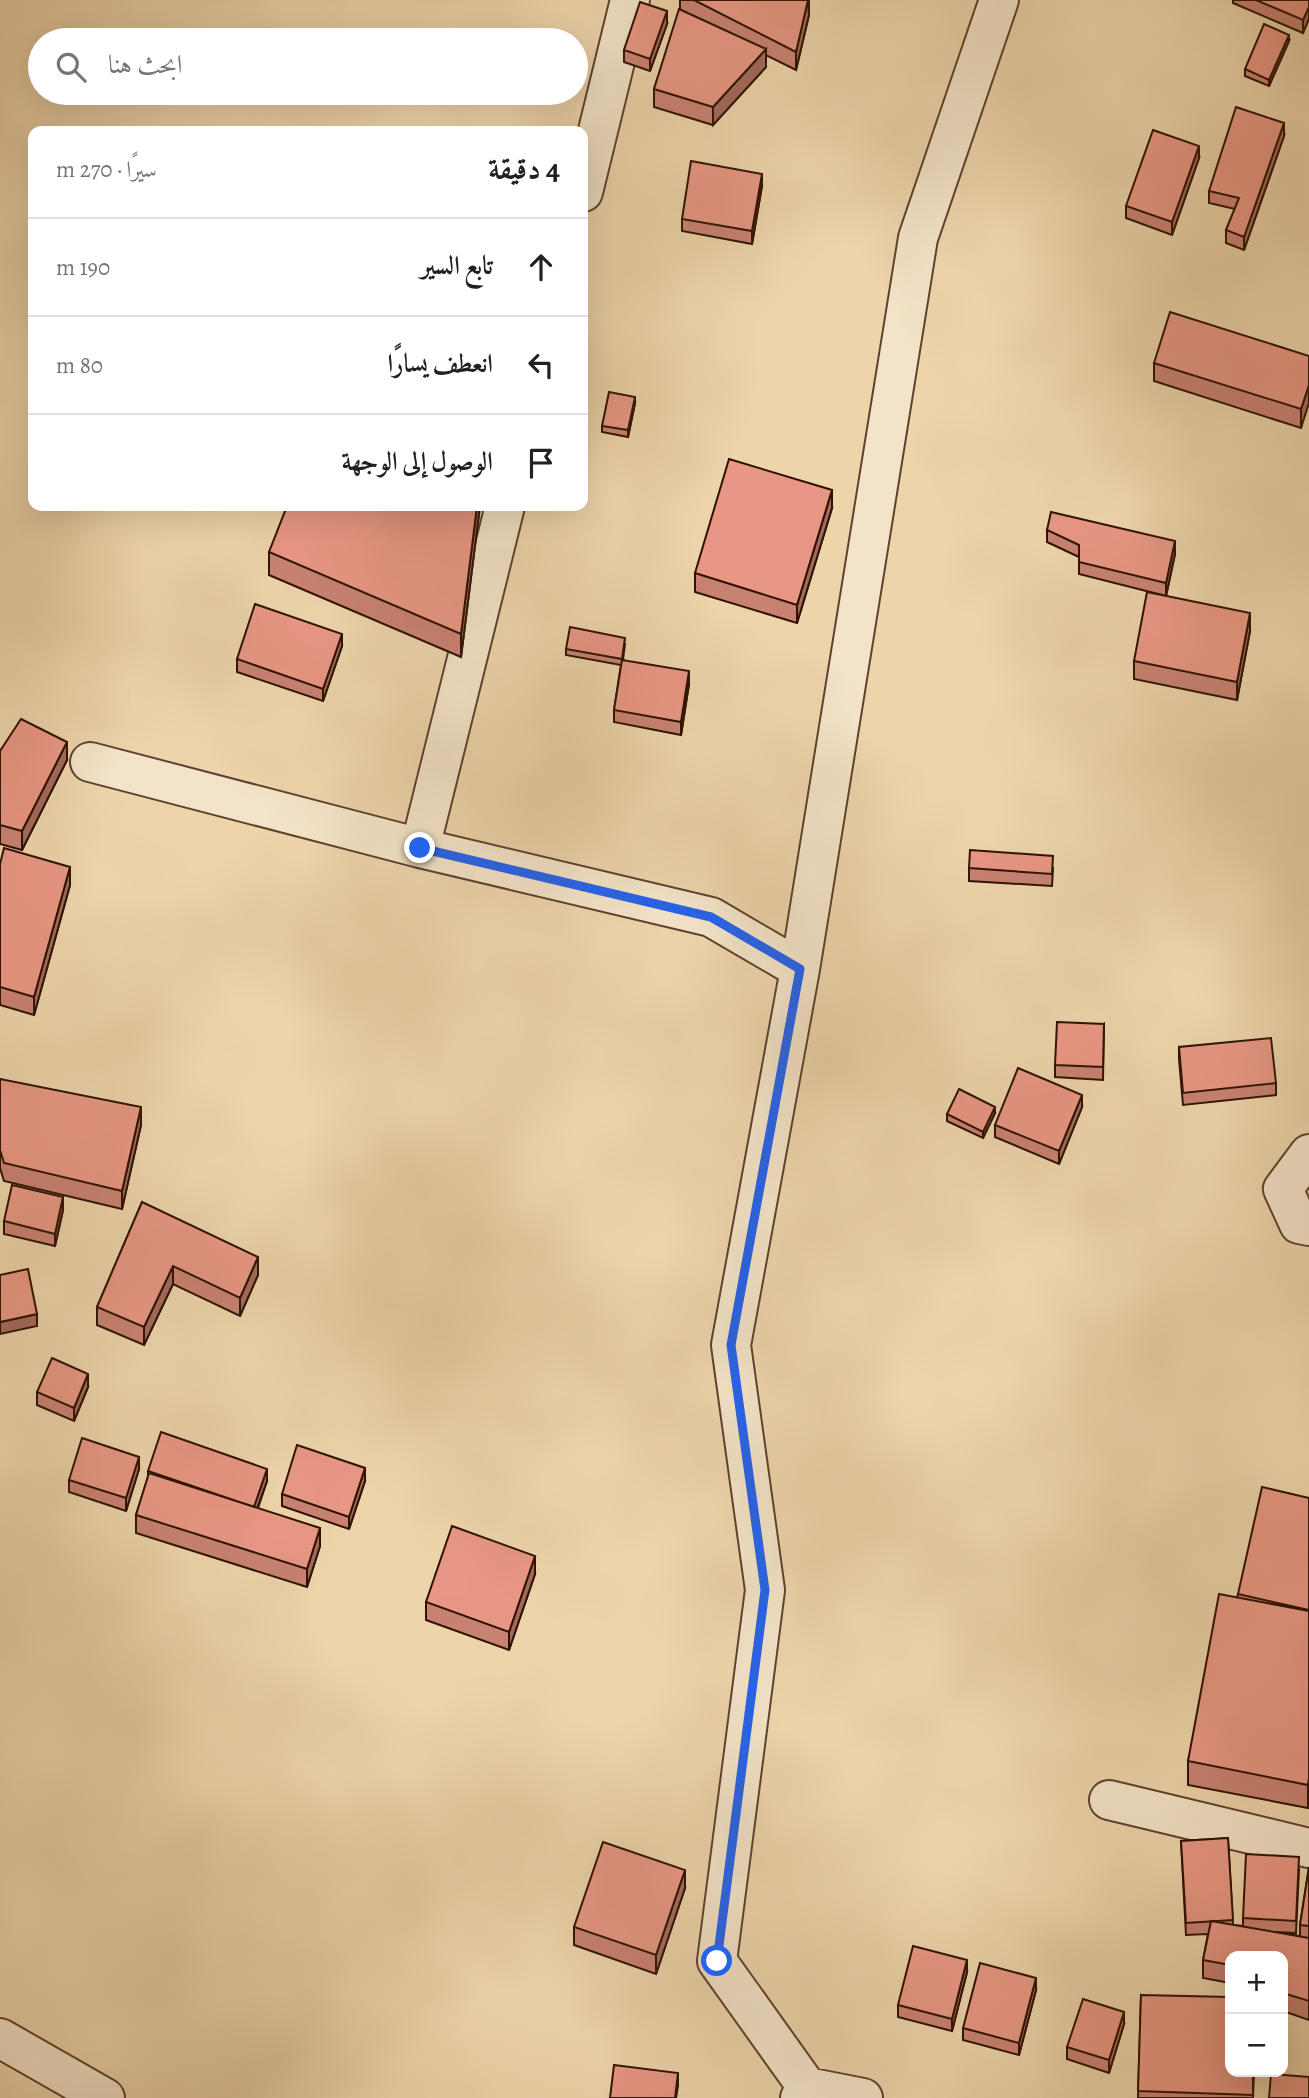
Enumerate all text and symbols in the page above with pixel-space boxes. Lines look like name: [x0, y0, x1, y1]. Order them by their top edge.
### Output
search box: [28, 28, 588, 105]
text: ابحث هنا: [108, 47, 183, 82]
icon: search: [52, 48, 90, 86]
text: 4 دقيقة: [488, 149, 560, 189]
text: سيرًا · 270 m: [56, 154, 157, 185]
text: تابع السير: [421, 248, 493, 283]
icon: ahead: [522, 248, 560, 286]
text: 190 m: [56, 252, 110, 283]
text: انعطف يسارًا: [387, 346, 493, 381]
icon: left: [522, 346, 560, 384]
text: 80 m: [56, 350, 103, 381]
text: الوصول إلى الوجهة: [341, 444, 493, 479]
icon: arrive: [522, 444, 560, 482]
route end: [404, 832, 435, 863]
route start: [701, 1945, 732, 1976]
map controls: [1225, 1951, 1288, 2077]
button: +: [1225, 1951, 1288, 2014]
button: −: [1225, 2014, 1288, 2077]

